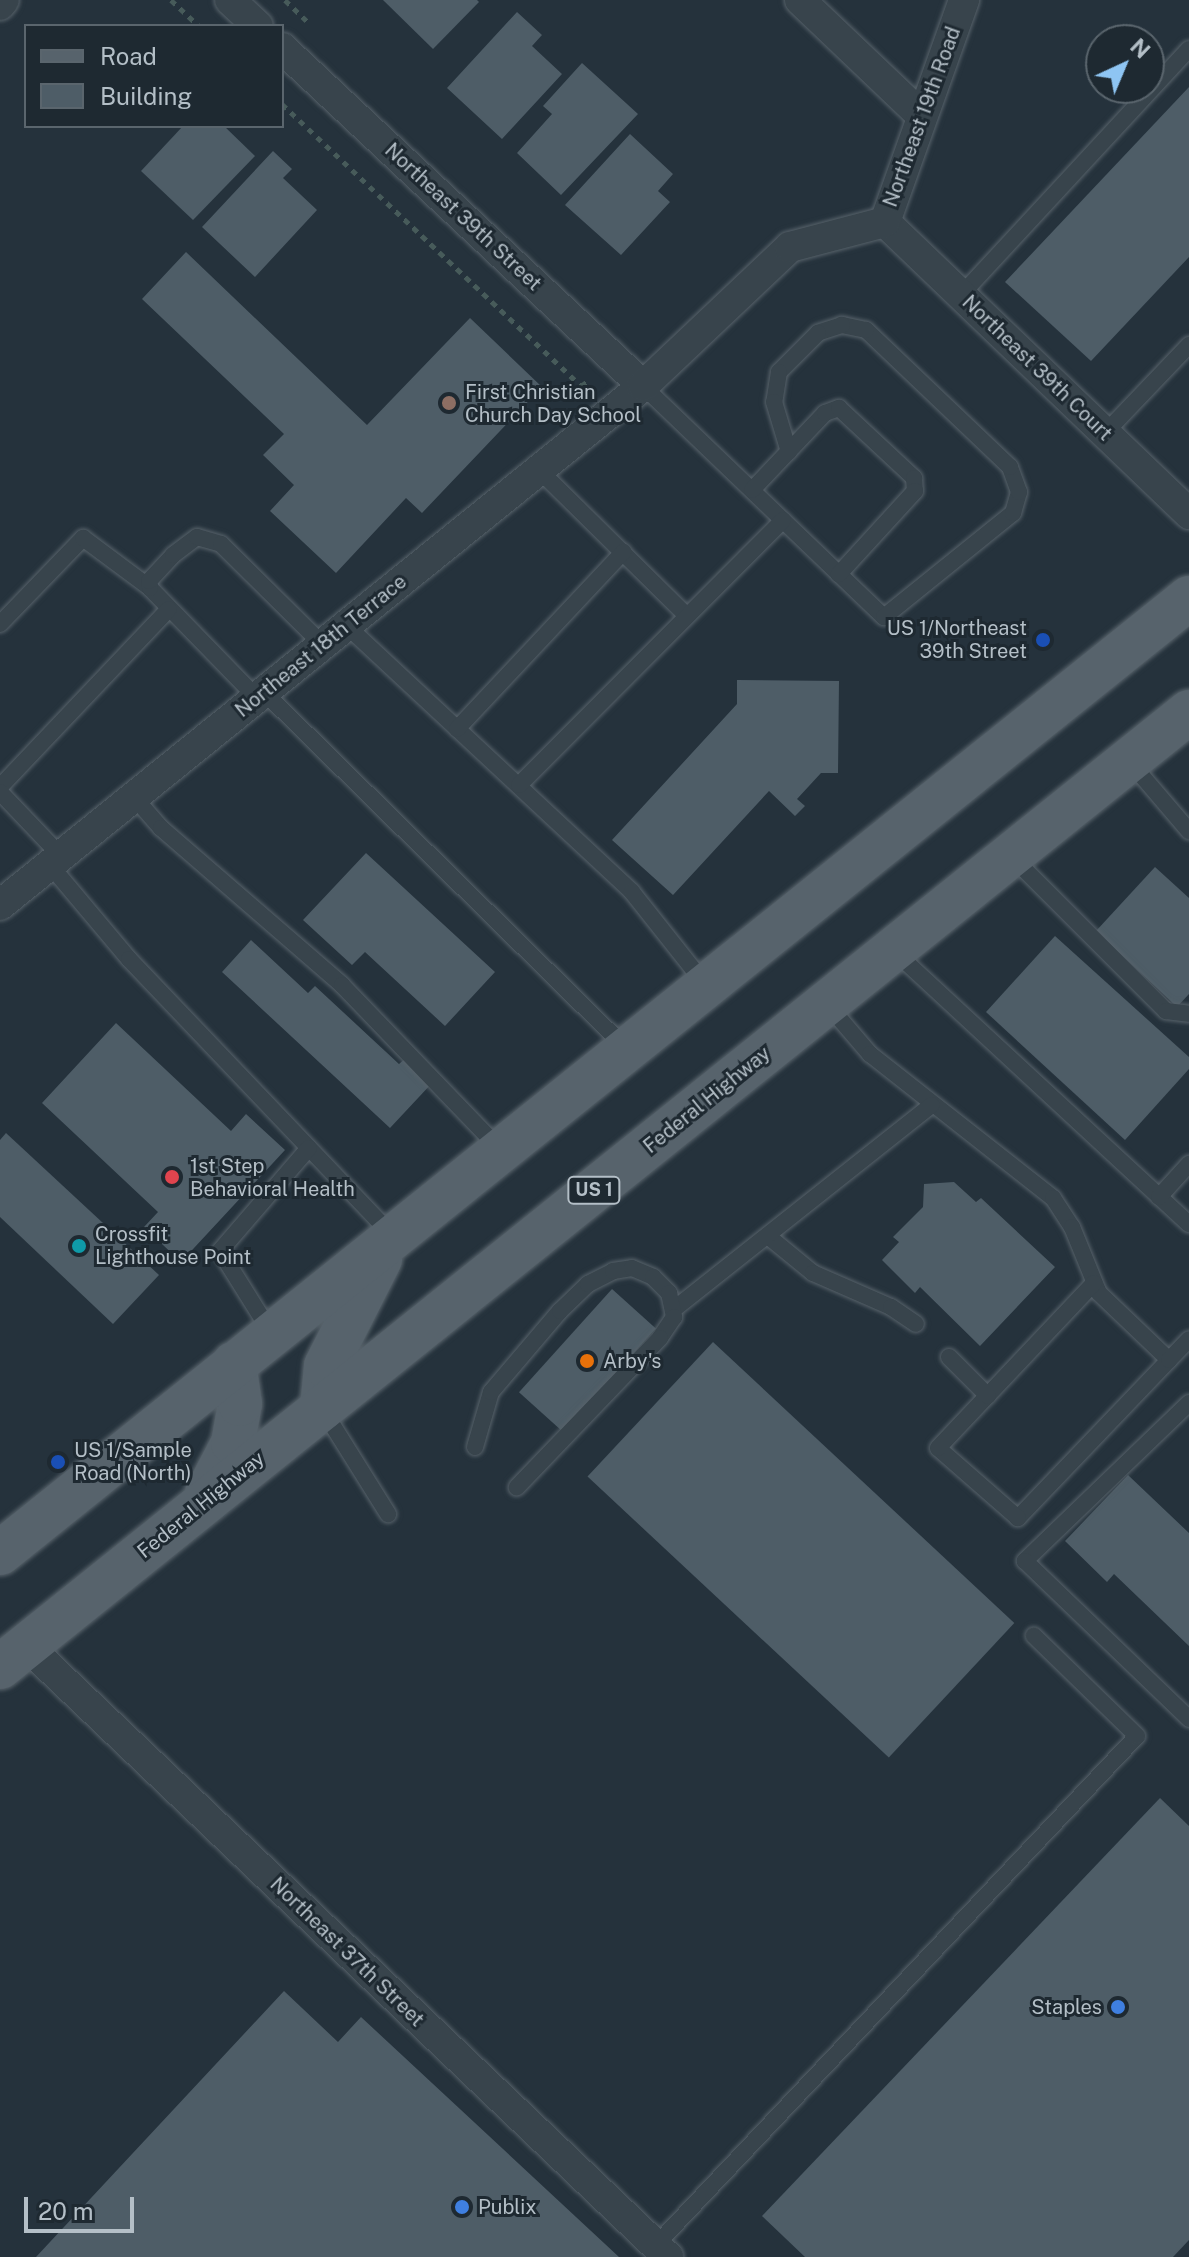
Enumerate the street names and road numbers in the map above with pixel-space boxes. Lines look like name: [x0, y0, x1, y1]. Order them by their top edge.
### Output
street label: Northeast 19th Road: [878, 24, 966, 210]
street label: Northeast 39th Street: [380, 138, 546, 296]
street label: Northeast 39th Court: [957, 290, 1117, 446]
street label: Northeast 18th Terrace: [231, 570, 411, 722]
street label: Federal Highway: [639, 1042, 775, 1158]
road number: US 1: [566, 1176, 622, 1204]
street label: Federal Highway: [133, 1447, 269, 1563]
street label: Northeast 37th Street: [265, 1872, 429, 2032]

